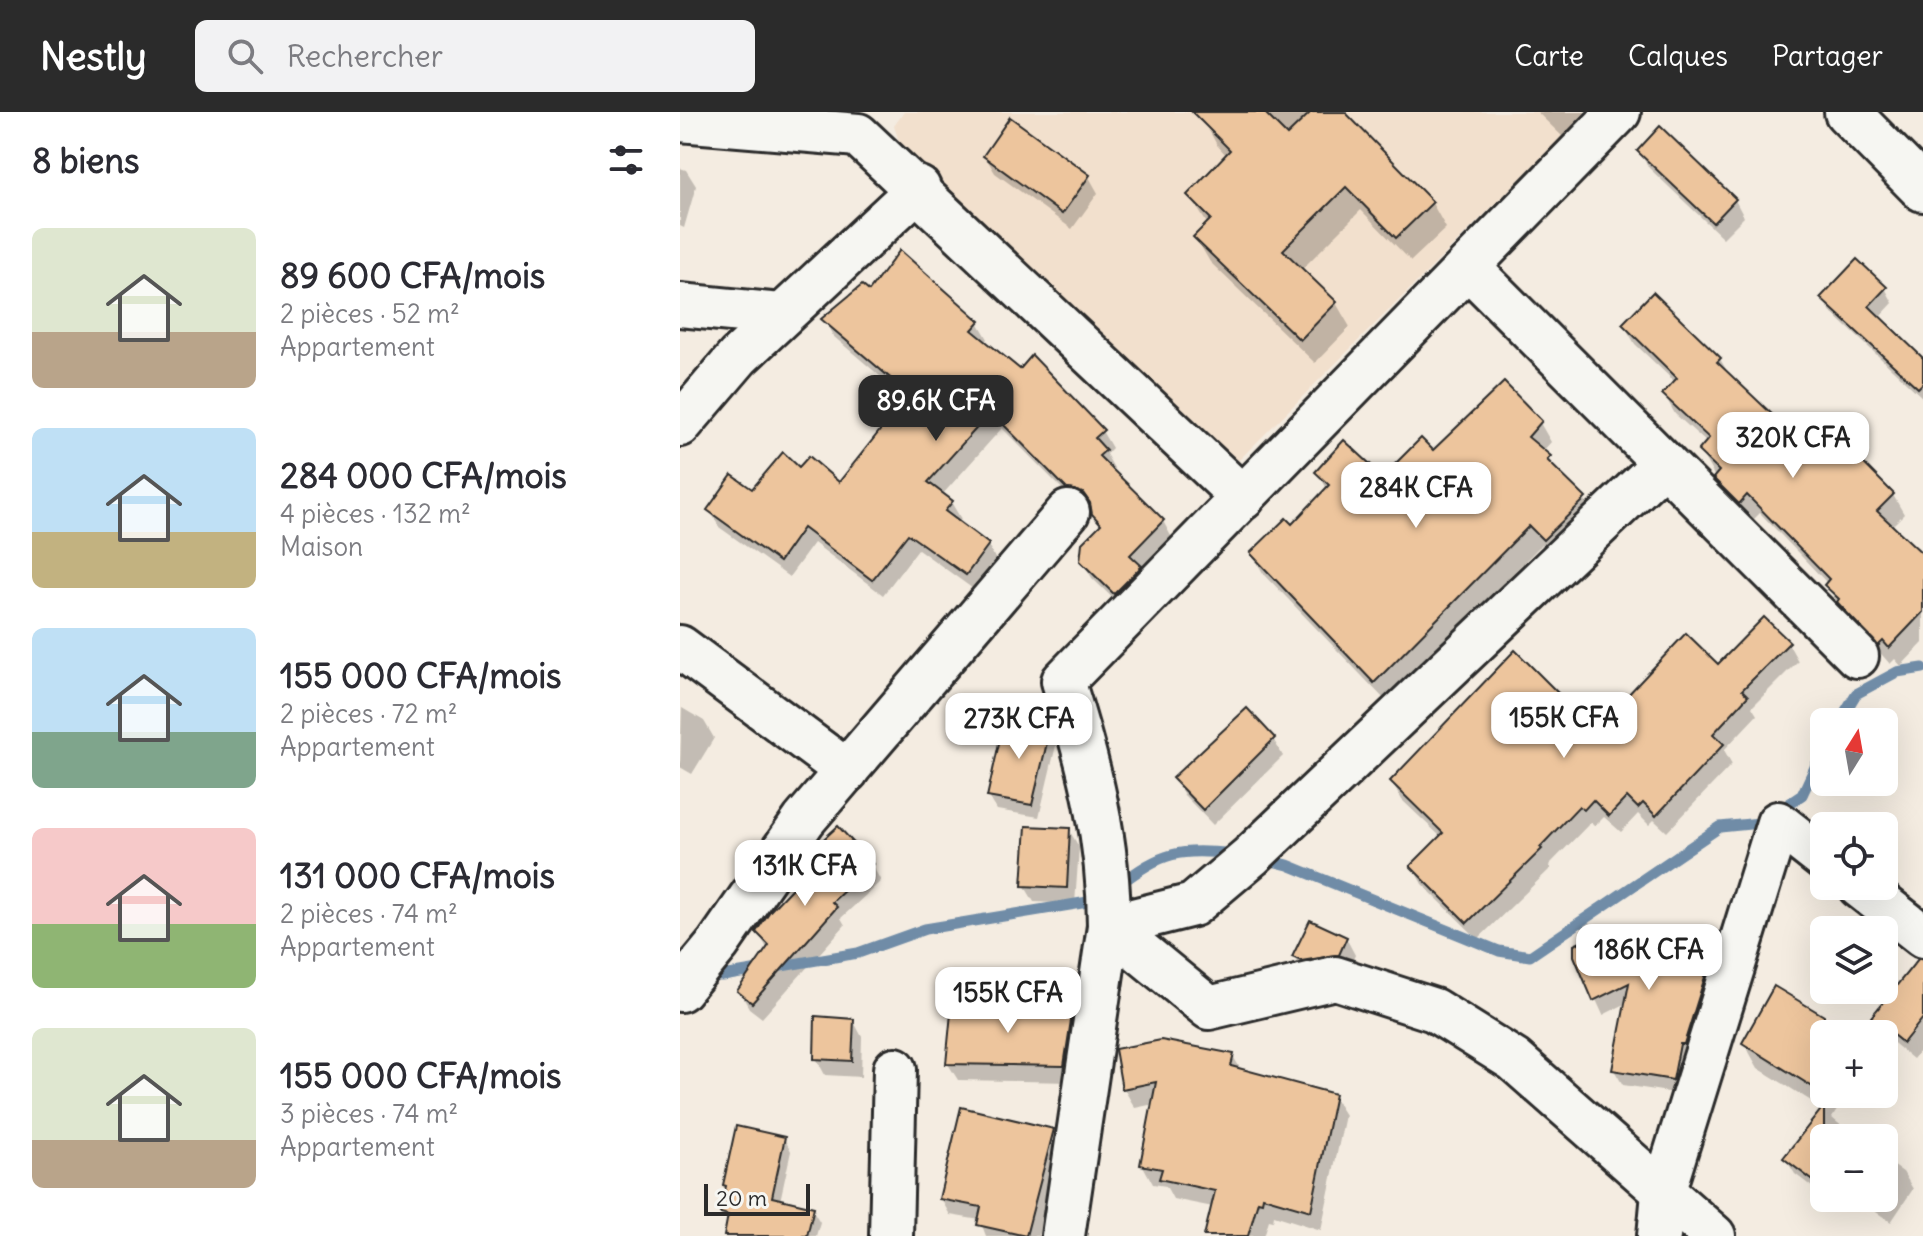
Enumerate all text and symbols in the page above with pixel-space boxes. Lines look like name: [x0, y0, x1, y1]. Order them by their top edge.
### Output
search box: [195, 20, 755, 92]
text: Nestly: [40, 33, 147, 80]
icon: search: [223, 34, 267, 78]
text: Rechercher: [287, 37, 443, 75]
text: Carte: [1514, 38, 1584, 74]
text: Calques: [1628, 38, 1728, 74]
text: Partager: [1772, 38, 1883, 74]
icon: filters: [604, 138, 648, 182]
text: 8 biens: [32, 139, 140, 182]
text: 89 600 CFA/mois: [280, 254, 545, 297]
icon: home: [96, 260, 192, 356]
text: 2 pièces · 52 m²: [280, 297, 460, 330]
text: Appartement: [280, 330, 435, 363]
pin: 89.6K CFA: [844, 375, 1028, 443]
text: 89.6K CFA: [876, 384, 996, 417]
pin: 320K CFA: [1710, 412, 1876, 480]
text: 320K CFA: [1735, 421, 1851, 454]
text: 284 000 CFA/mois: [280, 454, 567, 497]
icon: home: [96, 460, 192, 556]
pin: 284K CFA: [1333, 462, 1499, 530]
text: 284K CFA: [1359, 471, 1473, 504]
text: 4 pièces · 132 m²: [280, 497, 471, 530]
text: Maison: [280, 530, 363, 563]
text: 155 000 CFA/mois: [280, 654, 562, 697]
icon: home: [96, 660, 192, 756]
pin: 155K CFA: [1481, 692, 1647, 760]
pin: 273K CFA: [936, 693, 1102, 761]
text: 2 pièces · 72 m²: [280, 697, 458, 730]
text: 155K CFA: [1509, 701, 1619, 734]
text: 273K CFA: [963, 702, 1075, 735]
north arrow: [1810, 708, 1898, 796]
map controls: [1810, 708, 1898, 1212]
text: Appartement: [280, 730, 435, 763]
button: locate: [1810, 812, 1898, 900]
pin: 131K CFA: [722, 840, 888, 908]
text: 131K CFA: [753, 849, 857, 882]
text: 131 000 CFA/mois: [280, 854, 555, 897]
icon: home: [96, 860, 192, 956]
text: 2 pièces · 74 m²: [280, 897, 458, 930]
button: layers: [1810, 916, 1898, 1004]
pin: 186K CFA: [1566, 924, 1732, 992]
text: Appartement: [280, 930, 435, 963]
text: 186K CFA: [1594, 933, 1704, 966]
pin: 155K CFA: [925, 967, 1091, 1035]
text: 155K CFA: [953, 976, 1063, 1009]
button: +: [1810, 1020, 1898, 1108]
text: 155 000 CFA/mois: [280, 1054, 562, 1097]
icon: home: [96, 1060, 192, 1156]
text: 3 pièces · 74 m²: [280, 1097, 458, 1130]
button: −: [1810, 1124, 1898, 1212]
text: Appartement: [280, 1130, 435, 1163]
scale bar: [704, 1180, 810, 1216]
text: 20 m: [716, 1184, 767, 1212]

